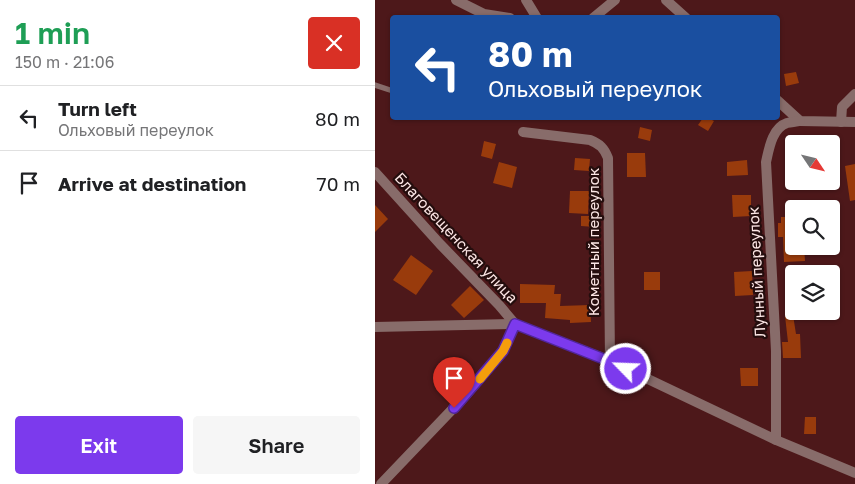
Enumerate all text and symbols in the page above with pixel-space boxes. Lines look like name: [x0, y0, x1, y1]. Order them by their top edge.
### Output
text: 1 min: [15, 15, 90, 51]
button: close: [308, 17, 360, 69]
text: 80 m: [488, 33, 573, 75]
icon: left: [405, 35, 470, 100]
text: 150 m · 21:06: [15, 52, 114, 72]
text: Ольховый переулок: [488, 75, 703, 102]
text: Turn left: [58, 97, 137, 120]
icon: left: [15, 104, 43, 132]
text: 80 m: [315, 107, 360, 130]
text: Ольховый переулок: [58, 120, 214, 140]
north arrow: [785, 135, 840, 190]
map controls: [785, 135, 840, 320]
street label: Кометный переулок: [584, 167, 602, 316]
street label: Благовещенская улица: [392, 168, 522, 306]
icon: arrive: [15, 169, 43, 197]
text: Arrive at destination: [58, 172, 246, 195]
text: 70 m: [317, 172, 360, 195]
button: search: [785, 200, 840, 255]
street label: Лунный переулок: [744, 206, 768, 338]
button: layers: [785, 265, 840, 320]
position arrow: [599, 342, 651, 394]
pin: [433, 357, 475, 408]
icon: arrive: [440, 364, 468, 392]
button: Exit: [15, 416, 183, 474]
button: Share: [193, 416, 360, 474]

